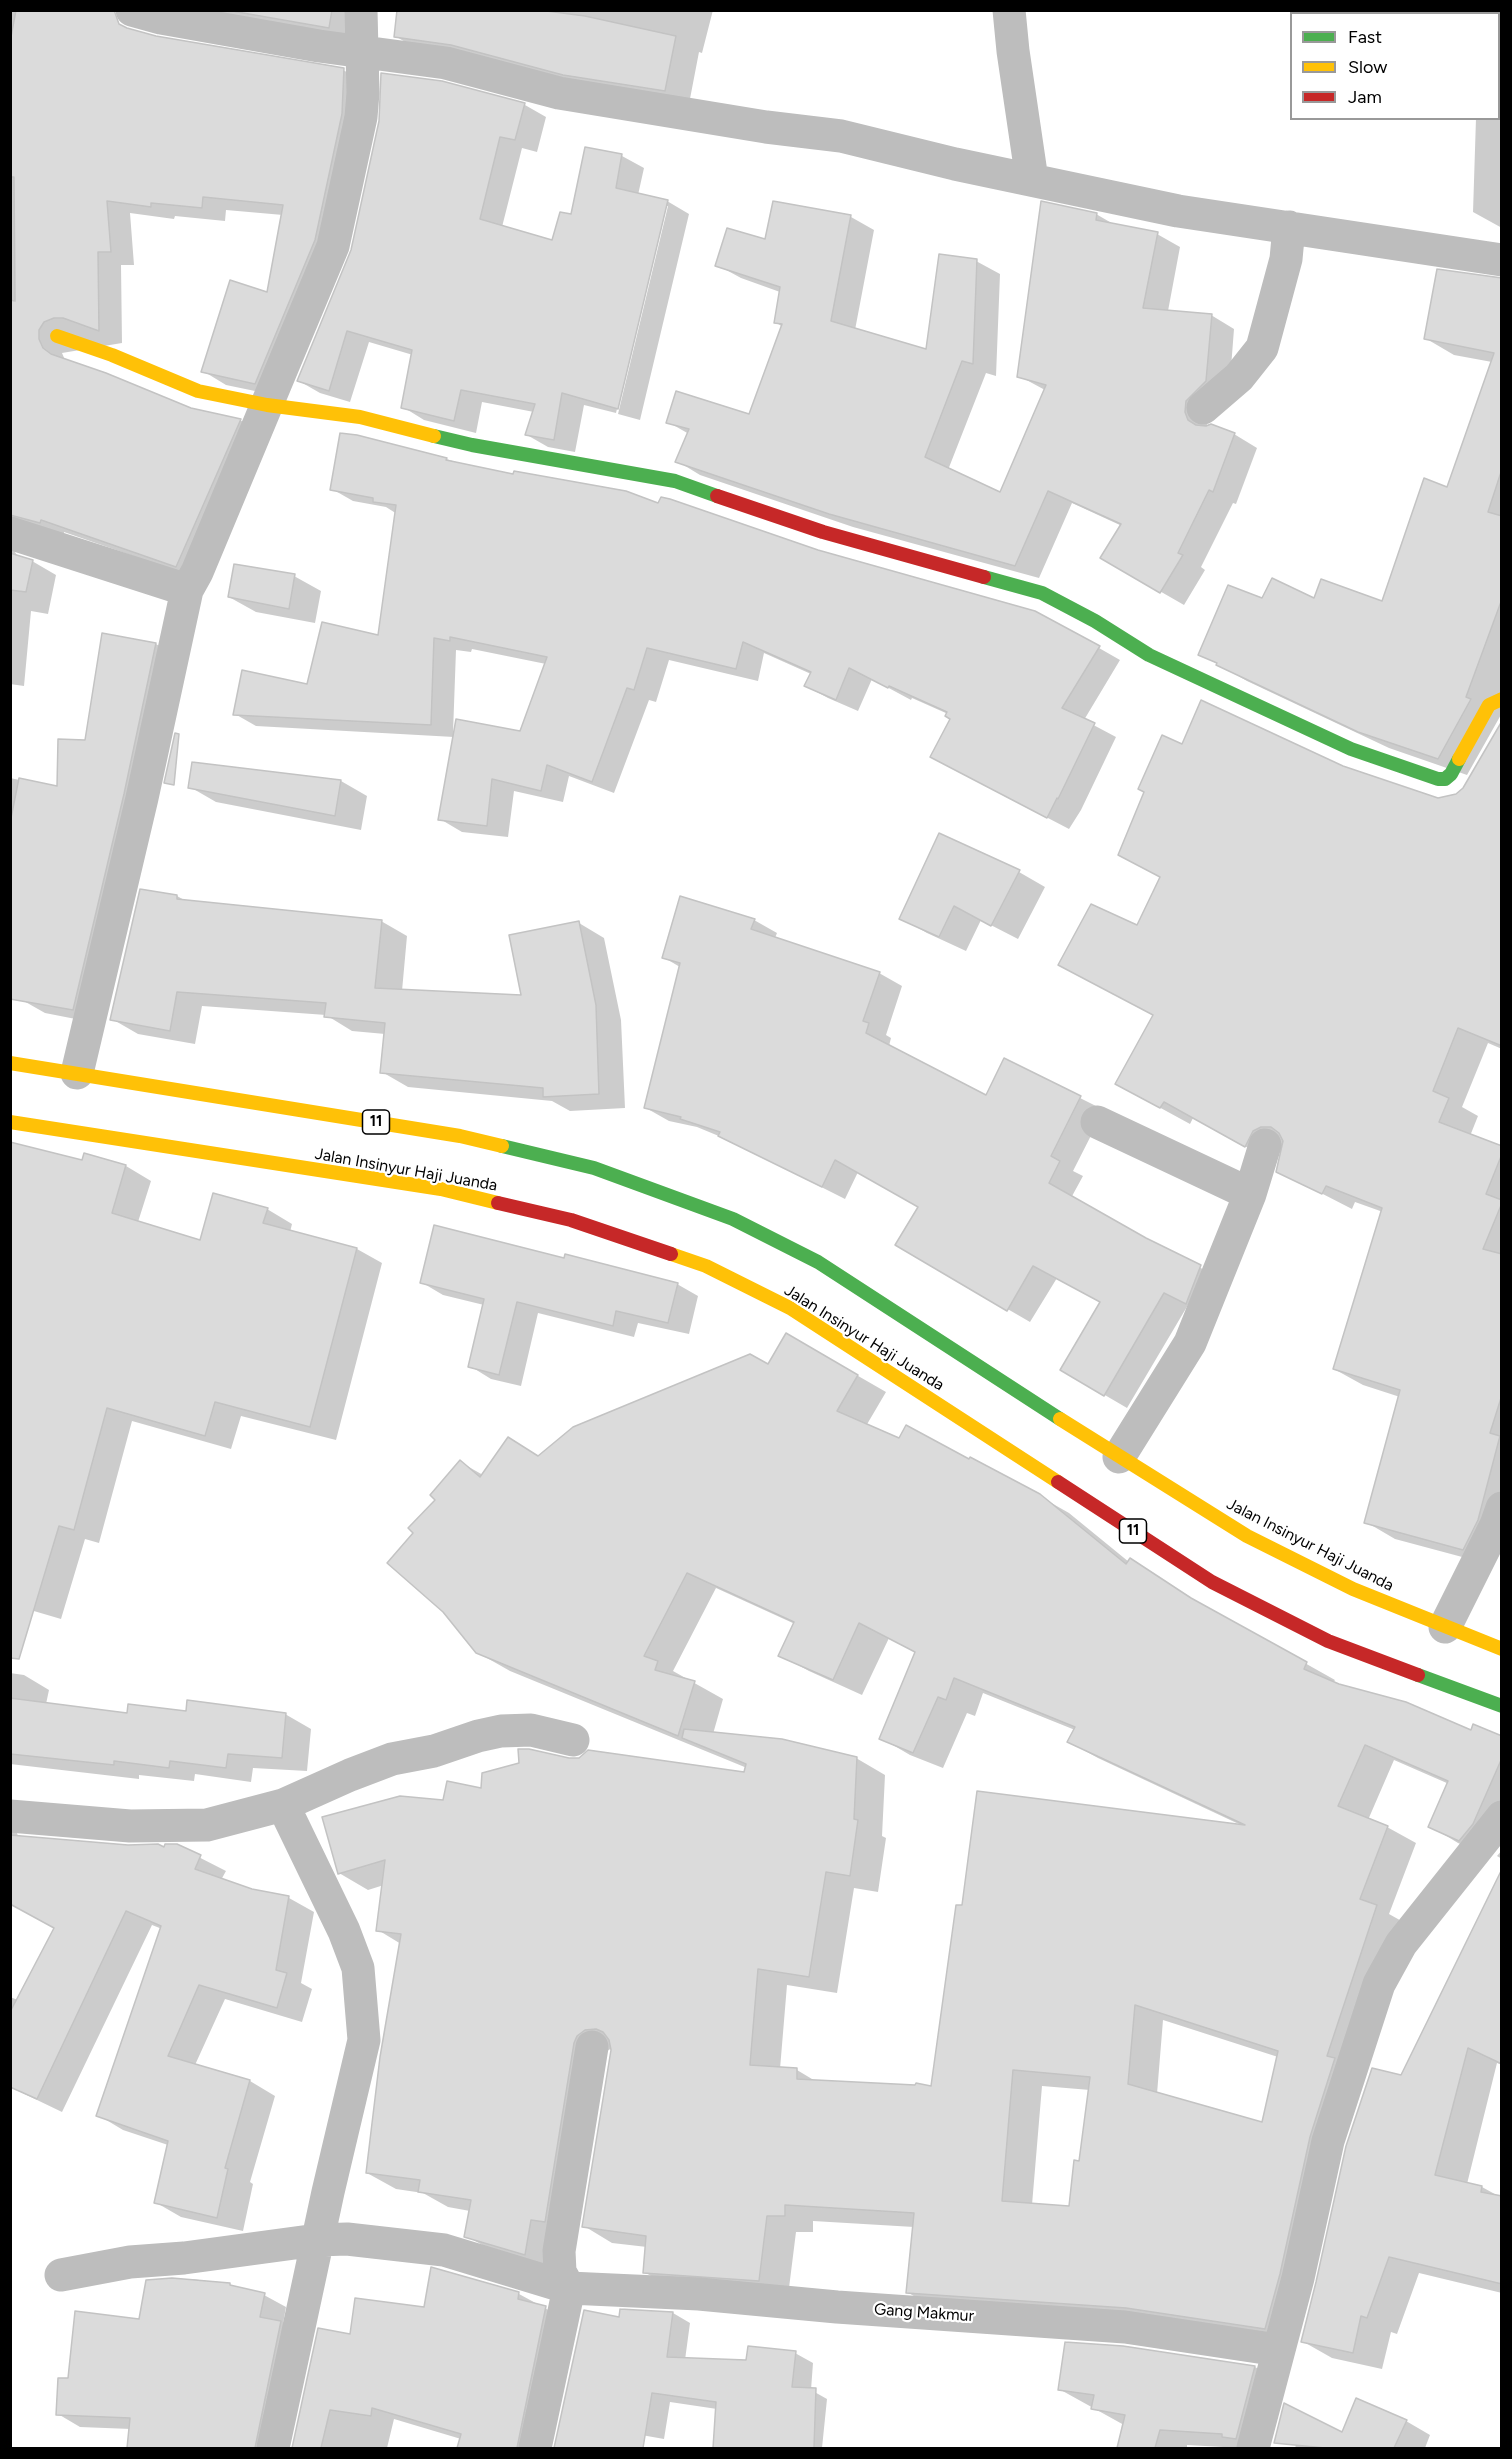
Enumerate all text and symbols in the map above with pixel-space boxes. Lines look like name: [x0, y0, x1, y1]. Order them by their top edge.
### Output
legend: [1290, 12, 1500, 120]
text: Fast: [1348, 26, 1382, 48]
text: Slow: [1348, 56, 1387, 78]
text: Jam: [1348, 86, 1382, 108]
road number: 11: [362, 1110, 389, 1134]
street label: Jalan Insinyur Haji Juanda: [313, 1144, 499, 1196]
street label: Jalan Insinyur Haji Juanda: [781, 1281, 947, 1395]
street label: Jalan Insinyur Haji Juanda: [1223, 1494, 1397, 1596]
road number: 11: [1120, 1519, 1146, 1543]
street label: Gang Makmur: [873, 2300, 975, 2326]

